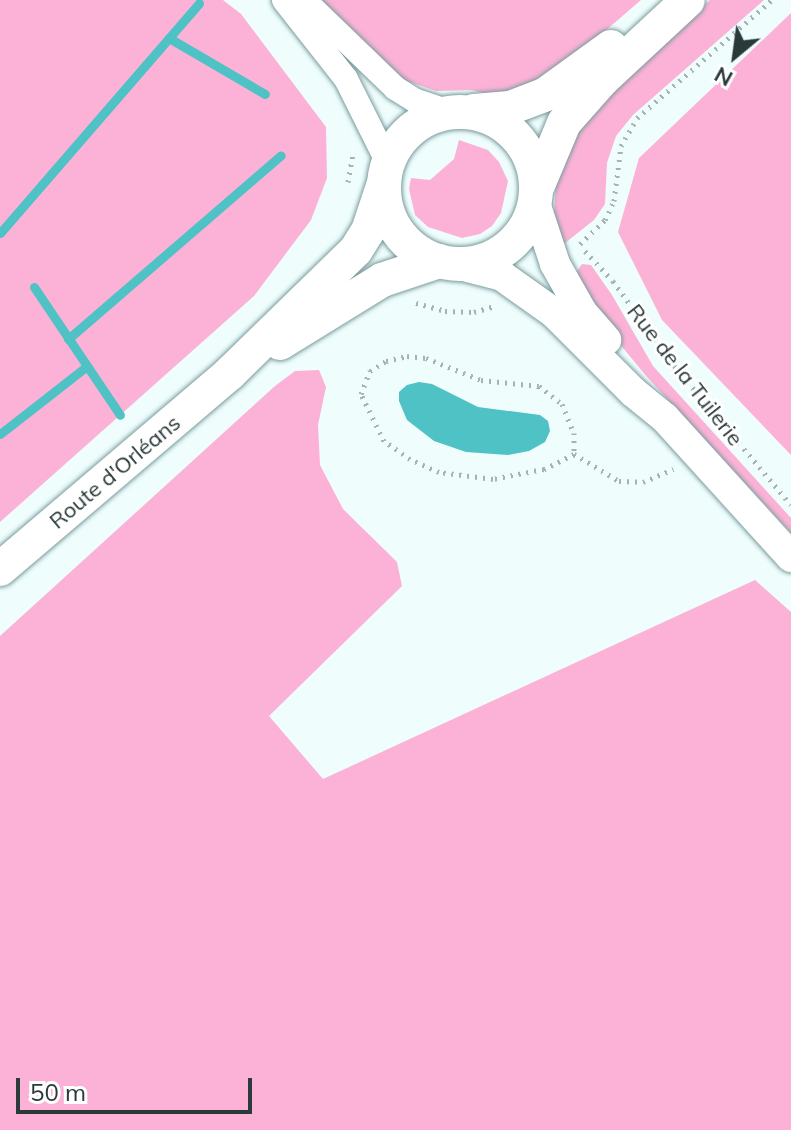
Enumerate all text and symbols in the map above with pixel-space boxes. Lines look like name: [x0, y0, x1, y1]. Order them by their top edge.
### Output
north arrow: [695, 16, 775, 96]
text: N: [709, 61, 737, 93]
street label: Rue de la Tuilerie: [621, 299, 749, 451]
street label: Route d'Orléans: [44, 410, 186, 534]
scale bar: [20, 1062, 256, 1112]
text: 50 m: [30, 1077, 86, 1107]

